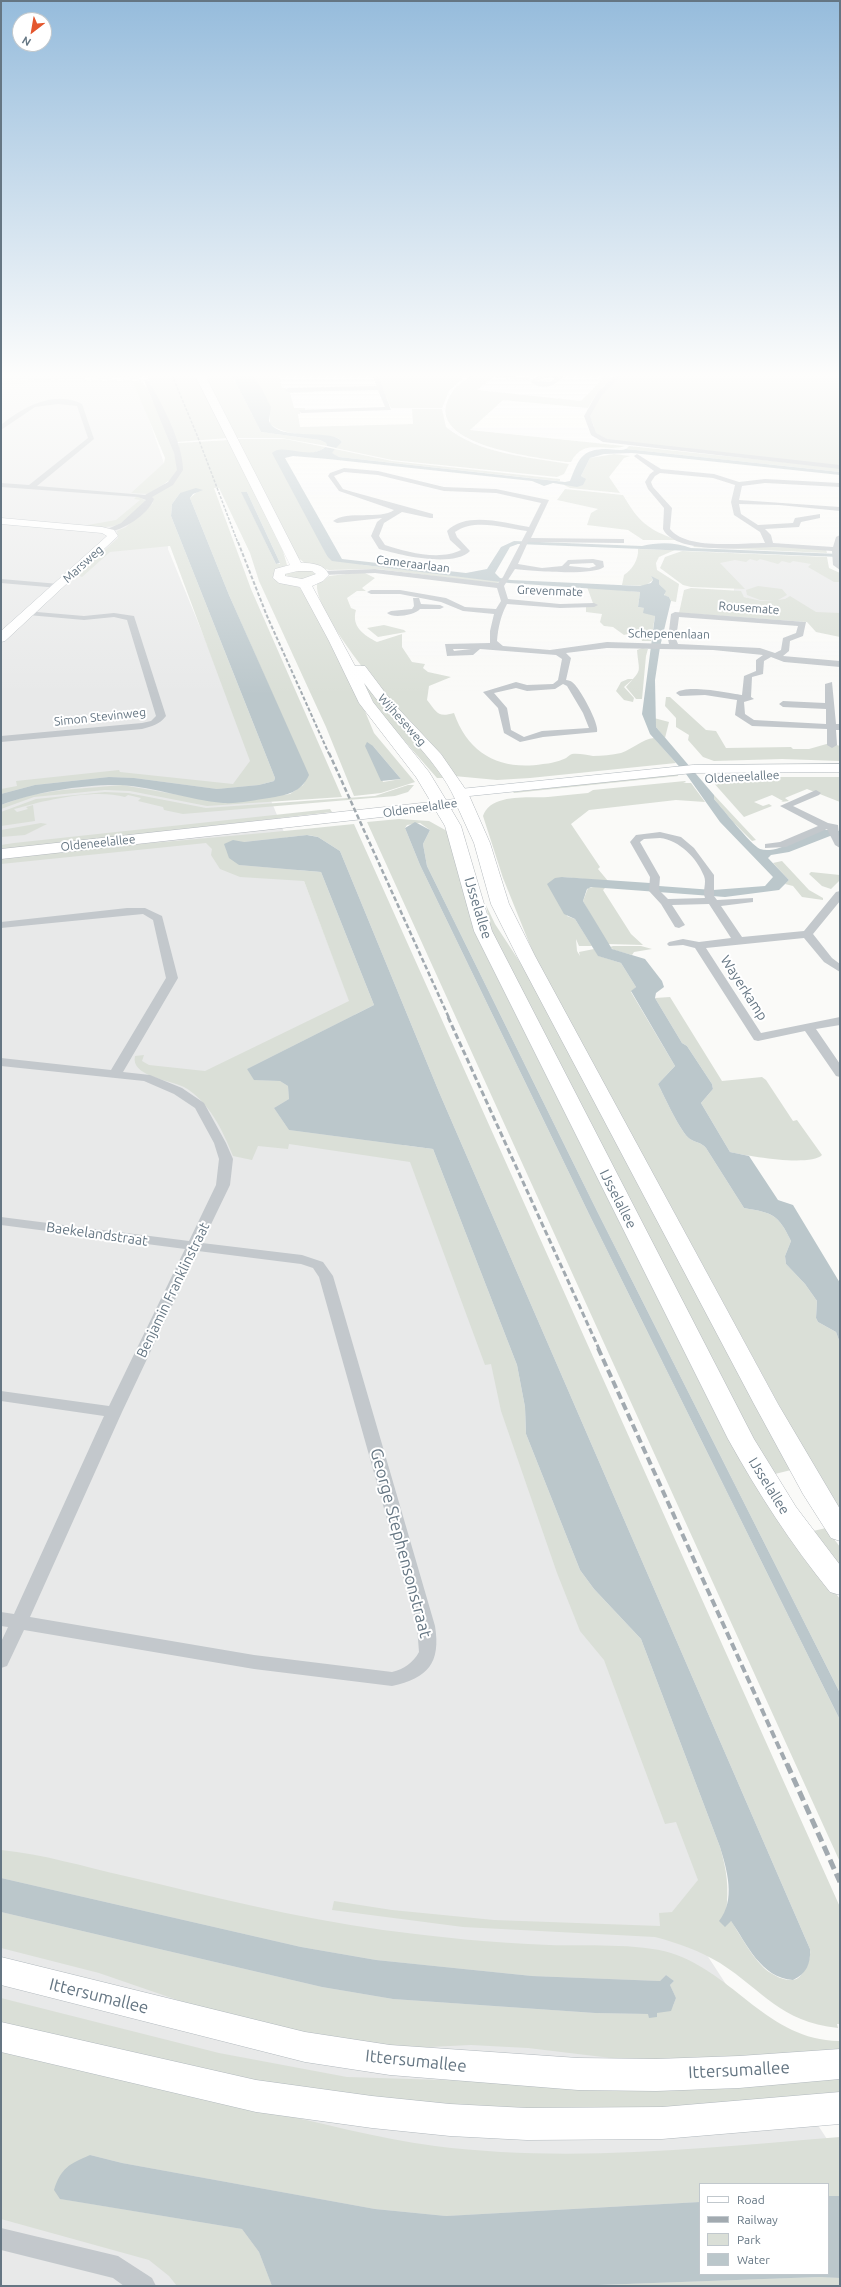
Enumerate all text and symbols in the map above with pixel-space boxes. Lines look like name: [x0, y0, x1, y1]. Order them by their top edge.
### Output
north arrow: [12, 12, 52, 52]
text: N: [20, 34, 33, 49]
street label: Marsweg: [60, 542, 106, 586]
street label: Cameraarlaan: [375, 552, 451, 576]
street label: Grevenmate: [517, 583, 583, 599]
street label: Rousemate: [718, 599, 780, 617]
street label: Schepenenlaan: [628, 626, 710, 642]
street label: Wijheseweg: [375, 691, 429, 749]
street label: Simon Stevinweg: [53, 705, 147, 729]
street label: Oldeneelallee: [704, 768, 780, 786]
street label: Oldeneelallee: [382, 796, 458, 820]
street label: Oldeneelallee: [60, 832, 136, 854]
street label: IJsselallee: [461, 875, 495, 941]
street label: Wayerkamp: [717, 952, 771, 1024]
street label: IJsselallee: [596, 1167, 640, 1231]
street label: Baekelandstraat: [45, 1219, 149, 1249]
street label: Benjamin Franklinstraat: [133, 1220, 213, 1360]
street label: George Stephensonstraat: [366, 1446, 436, 1640]
street label: IJsselallee: [745, 1454, 793, 1518]
street label: Ittersumallee: [47, 1974, 151, 2018]
street label: Ittersumallee: [364, 2046, 468, 2076]
street label: Ittersumallee: [688, 2057, 790, 2083]
legend: [699, 2183, 829, 2275]
text: Road: [737, 2193, 765, 2206]
text: Railway: [737, 2213, 778, 2226]
text: Park: [737, 2233, 761, 2246]
text: Water: [737, 2253, 770, 2266]

